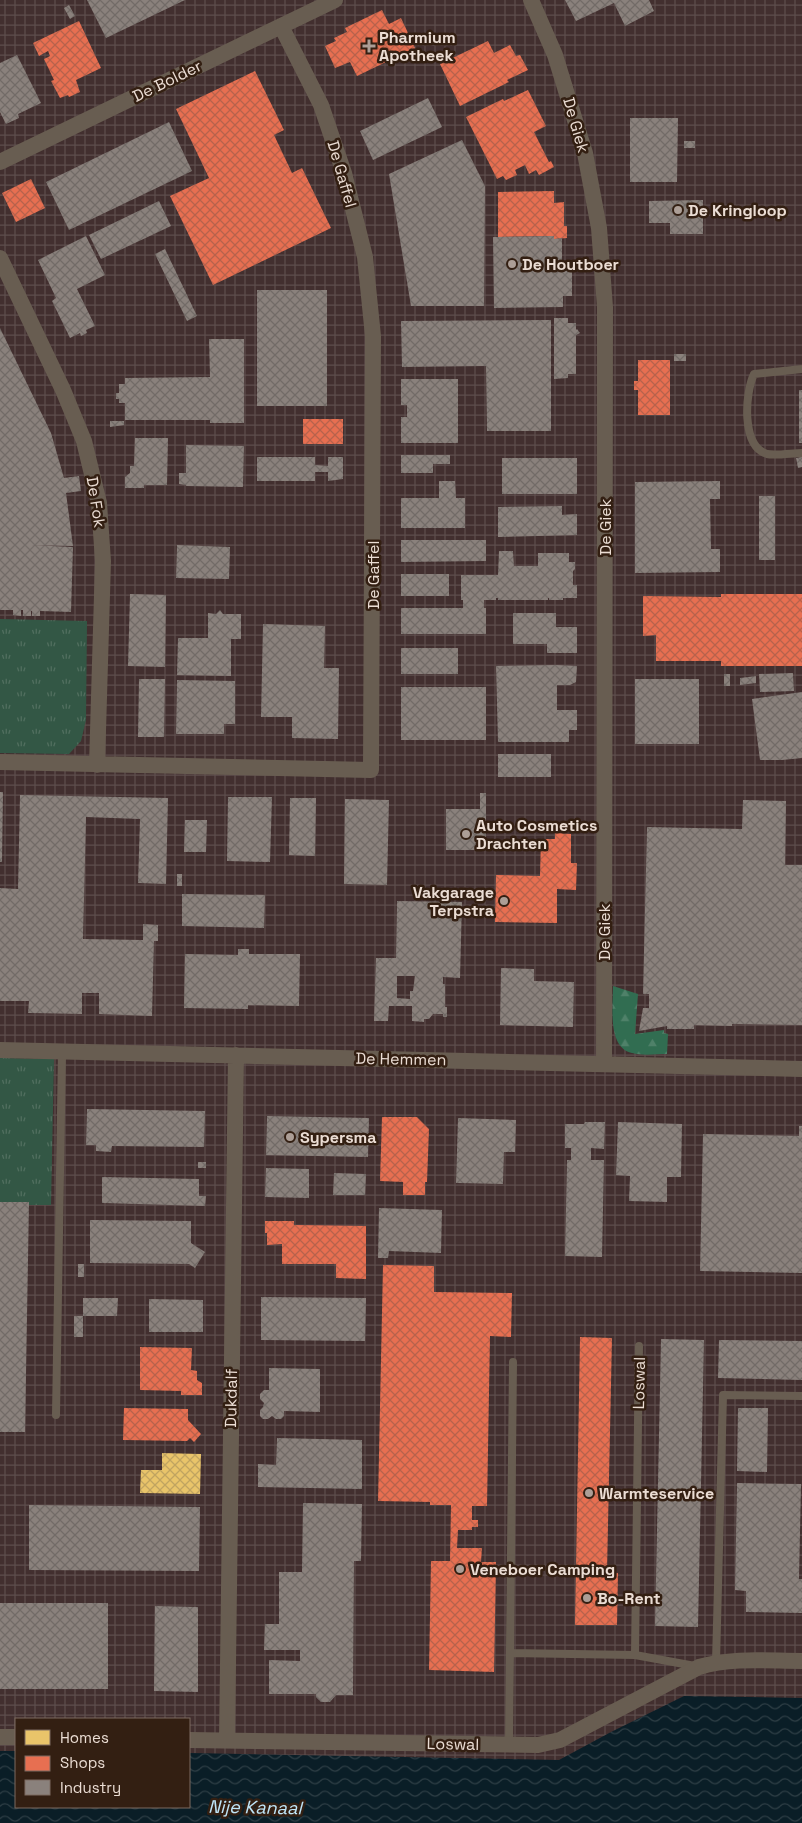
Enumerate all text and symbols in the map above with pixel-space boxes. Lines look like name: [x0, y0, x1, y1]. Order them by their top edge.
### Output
place label: Pharmium Apotheek: [379, 27, 456, 66]
marker: Pharmium Apotheek: [363, 40, 375, 52]
street label: De Bolder: [129, 55, 205, 107]
street label: De Giek: [558, 95, 594, 156]
street label: De Gaffel: [322, 138, 362, 210]
place label: De Kringloop: [688, 200, 787, 221]
marker: De Kringloop: [672, 204, 684, 216]
place label: De Houtboer: [522, 254, 619, 275]
marker: De Houtboer: [506, 258, 518, 270]
street label: De Fok: [82, 475, 110, 529]
street label: De Giek: [595, 498, 616, 555]
street label: De Gaffel: [363, 541, 384, 609]
place label: Auto Cosmetics Drachten: [476, 815, 597, 854]
marker: Auto Cosmetics Drachten: [460, 828, 472, 840]
place label: Vakgarage Terpstra: [413, 882, 494, 921]
marker: Vakgarage Terpstra: [498, 895, 510, 907]
street label: De Giek: [594, 903, 615, 960]
street label: De Hemmen: [355, 1048, 447, 1070]
place label: Sypersma: [300, 1127, 376, 1148]
marker: Sypersma: [284, 1131, 296, 1143]
street label: Loswal: [628, 1356, 650, 1410]
street label: Dukdalf: [220, 1368, 242, 1428]
place label: Warmteservice: [599, 1483, 714, 1504]
marker: Warmteservice: [583, 1487, 595, 1499]
place label: Veneboer Camping: [470, 1559, 615, 1580]
marker: Veneboer Camping: [454, 1563, 466, 1575]
place label: Bo-Rent: [597, 1588, 661, 1609]
marker: Bo-Rent: [581, 1592, 593, 1604]
legend: [15, 1718, 190, 1808]
text: Homes: [60, 1728, 109, 1747]
street label: Loswal: [426, 1733, 480, 1755]
text: Shops: [60, 1753, 105, 1772]
text: Industry: [60, 1778, 121, 1797]
water label: Nije Kanaal: [208, 1795, 305, 1819]

